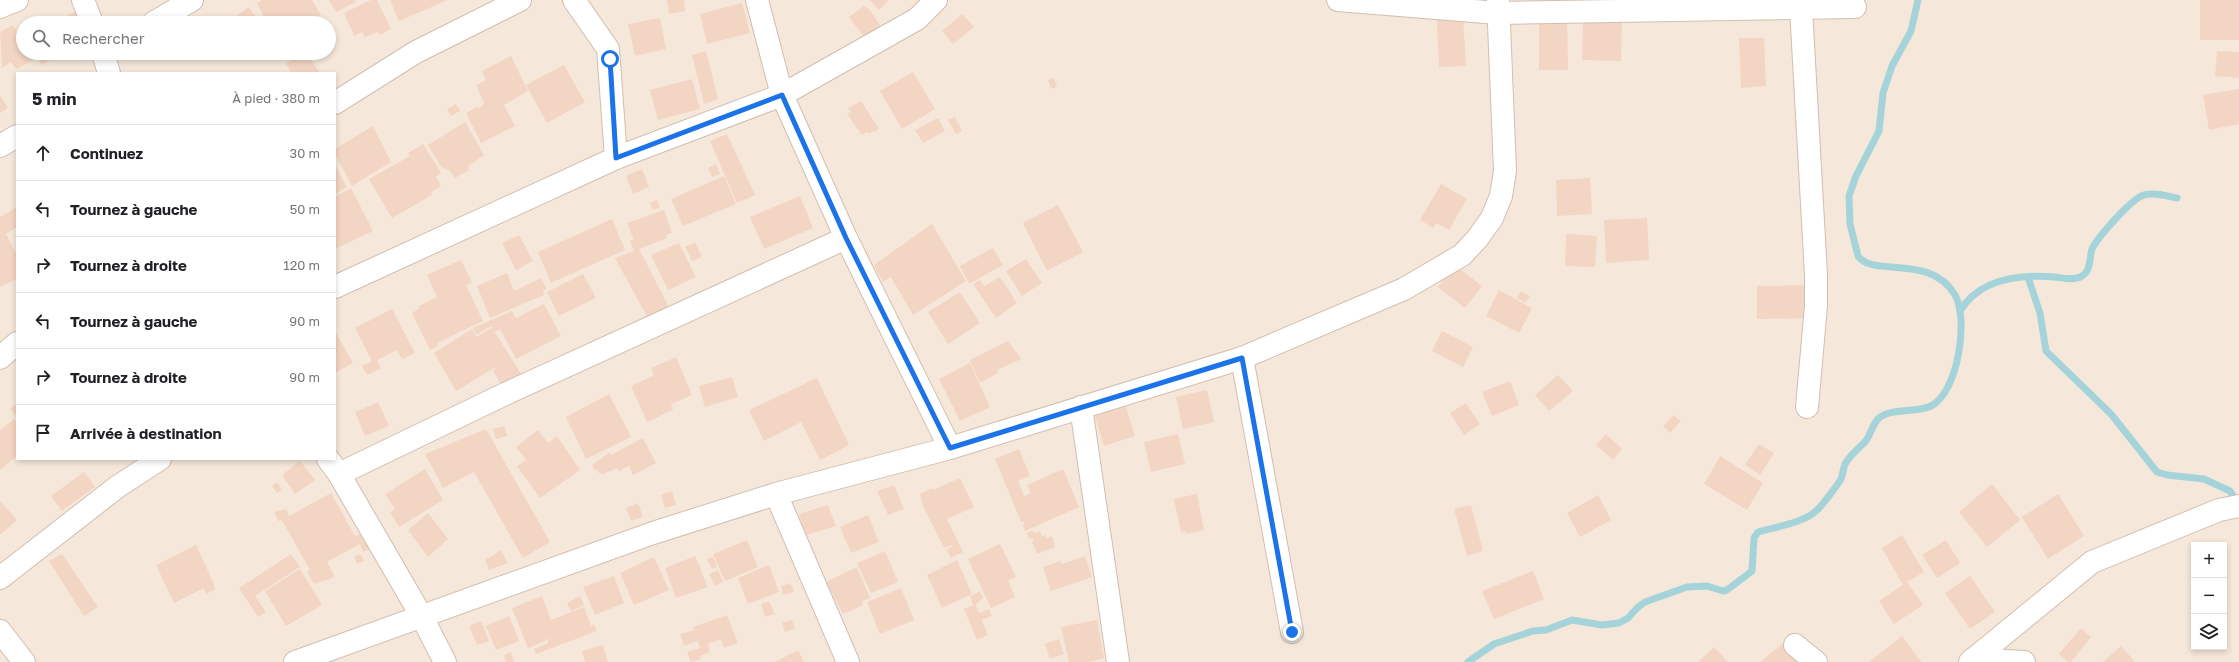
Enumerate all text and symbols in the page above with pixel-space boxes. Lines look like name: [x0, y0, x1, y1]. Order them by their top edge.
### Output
search box: [16, 16, 336, 60]
icon: search: [30, 27, 52, 49]
text: Rechercher: [62, 29, 145, 47]
route start: [601, 50, 619, 68]
text: 5 min: [32, 88, 76, 109]
text: À pied · 380 m: [232, 90, 320, 106]
icon: ahead: [32, 142, 54, 164]
text: Continuez: [70, 144, 143, 162]
text: 30 m: [290, 145, 320, 161]
icon: left: [32, 198, 54, 220]
text: Tournez à gauche: [70, 200, 197, 218]
text: 50 m: [290, 201, 320, 217]
icon: right: [32, 254, 54, 276]
text: Tournez à droite: [70, 256, 187, 274]
text: 120 m: [283, 257, 320, 273]
icon: left: [32, 310, 54, 332]
text: Tournez à gauche: [70, 312, 197, 330]
text: 90 m: [289, 313, 320, 329]
icon: right: [32, 366, 54, 388]
text: Tournez à droite: [70, 368, 187, 386]
text: 90 m: [289, 369, 320, 385]
icon: arrive: [32, 422, 54, 444]
text: Arrivée à destination: [70, 424, 222, 442]
map controls: [2191, 542, 2227, 650]
button: +: [2191, 542, 2227, 578]
button: −: [2191, 578, 2227, 614]
button: layers: [2191, 614, 2227, 650]
route end: [1283, 623, 1301, 641]

